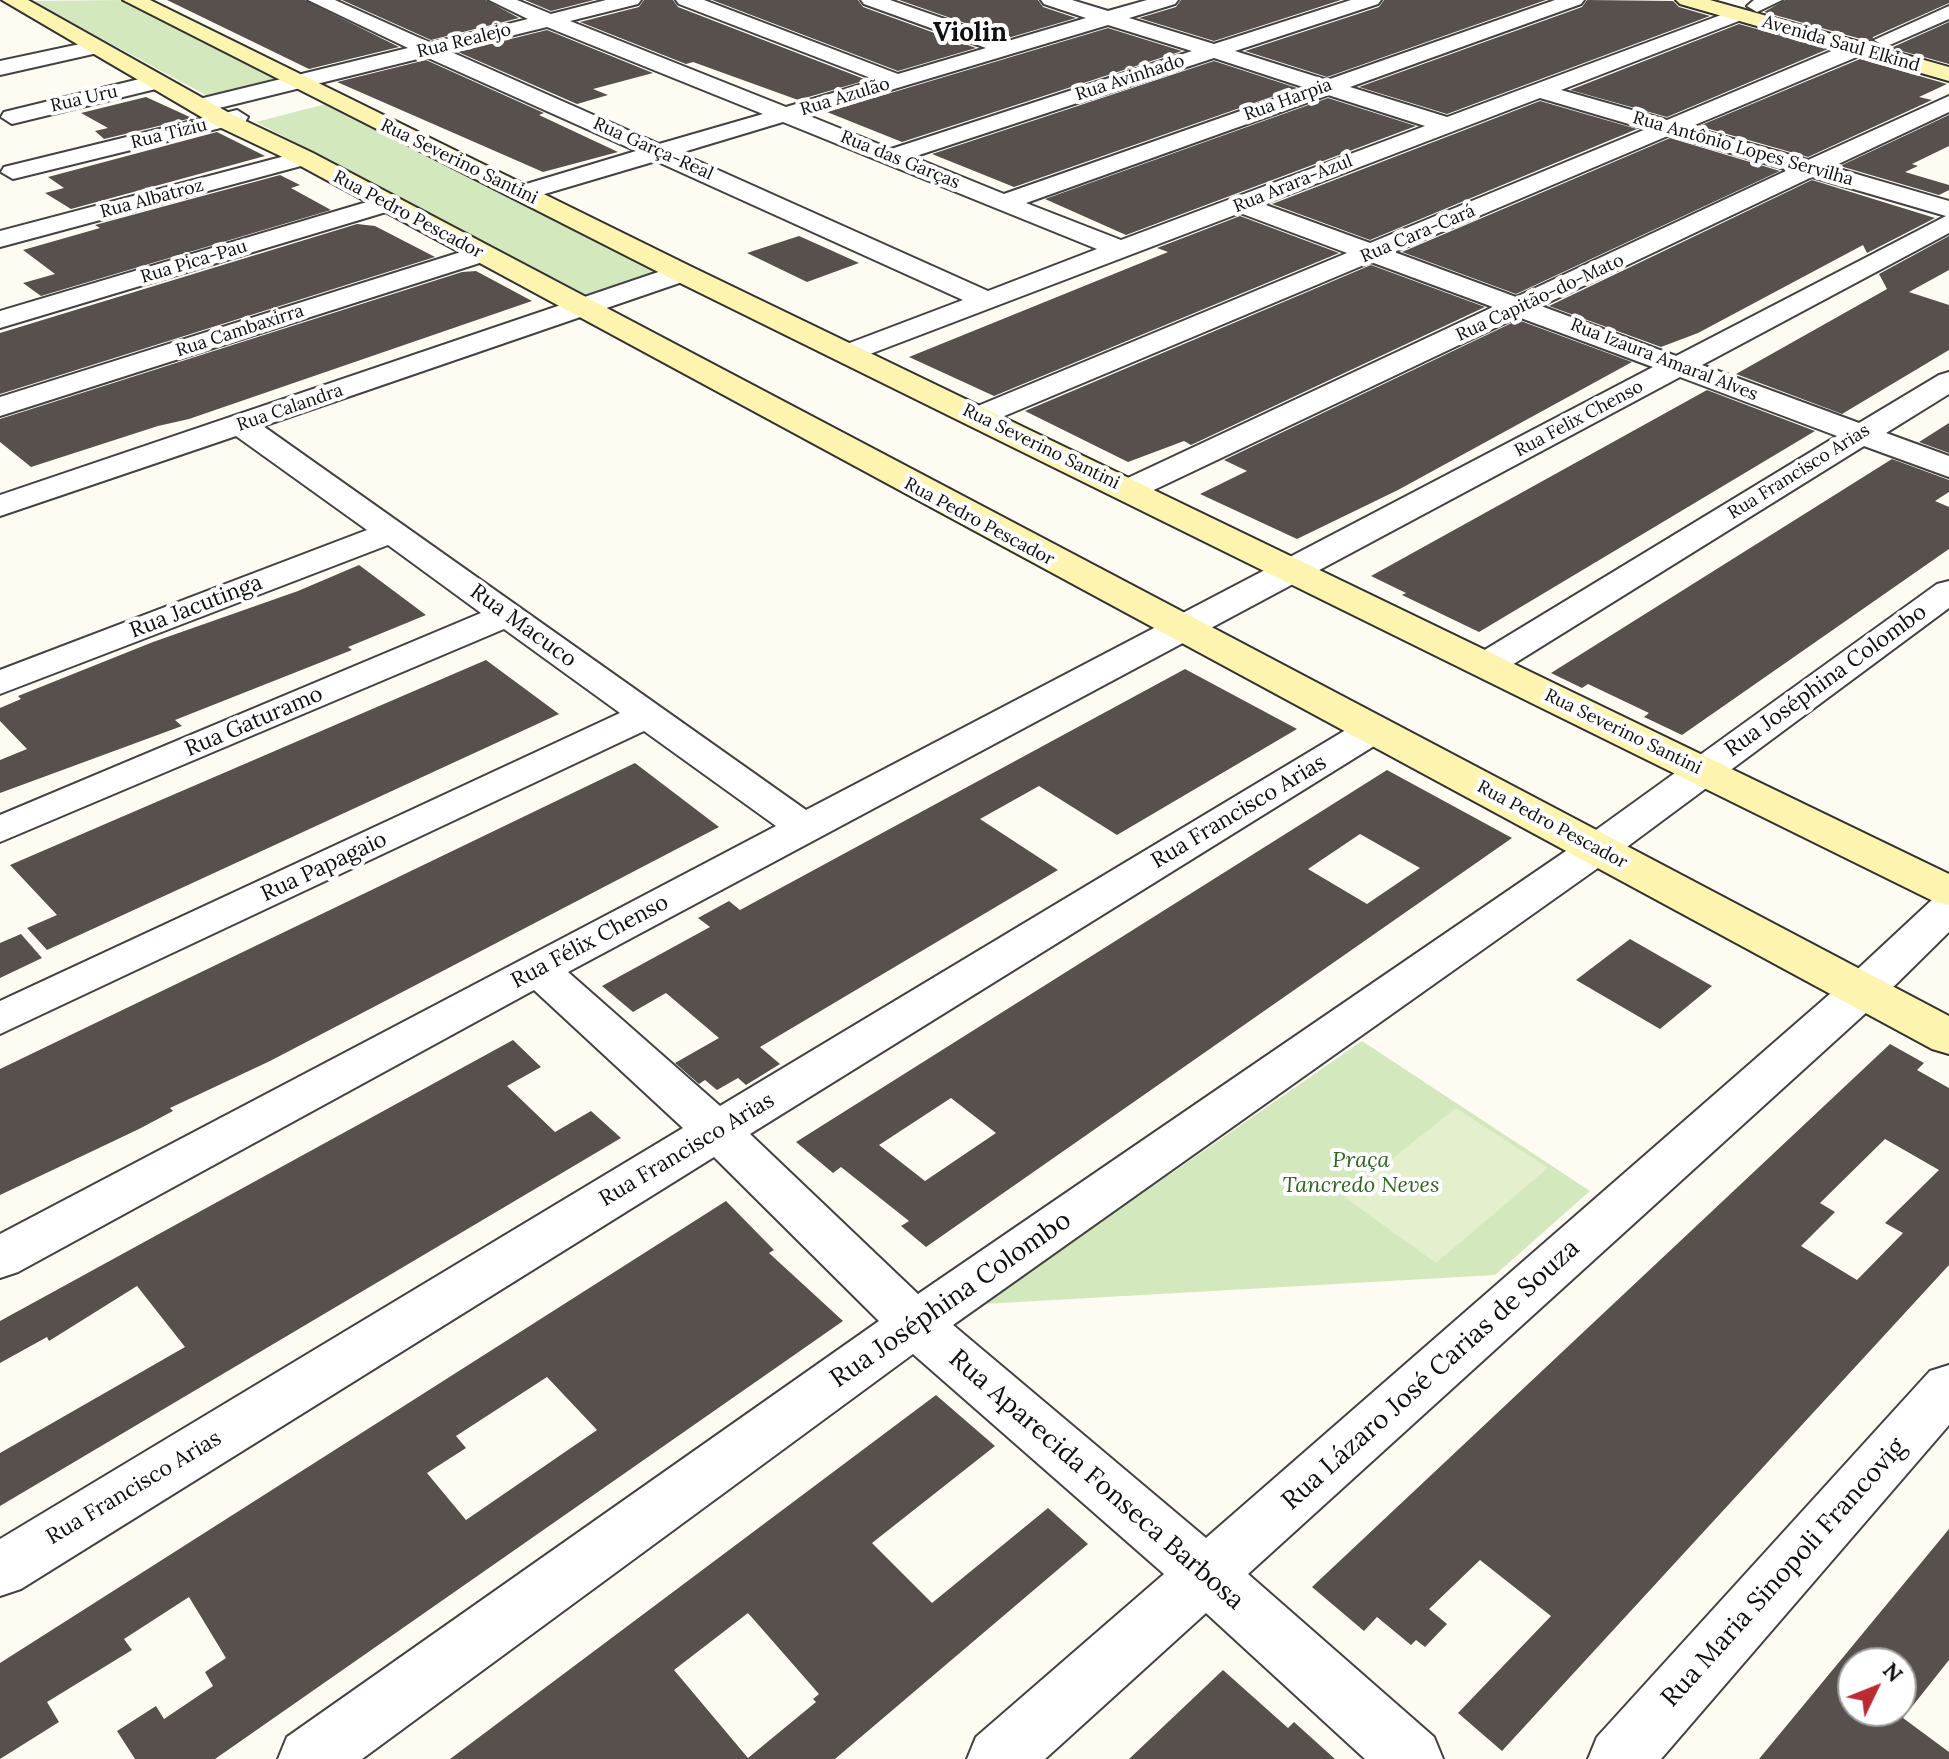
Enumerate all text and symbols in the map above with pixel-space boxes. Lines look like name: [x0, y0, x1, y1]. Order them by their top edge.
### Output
street label: Avenida Saul Elkind: [1760, 11, 1922, 77]
district label: Violin: [933, 18, 1007, 50]
street label: Rua Realejo: [415, 19, 513, 63]
street label: Rua Avinhado: [1073, 50, 1187, 106]
street label: Rua Azulão: [798, 73, 892, 121]
street label: Rua Harpia: [1241, 74, 1335, 126]
street label: Rua Uru: [48, 81, 120, 117]
street label: Rua Antônio Lopes Servilha: [1630, 107, 1856, 191]
street label: Rua Garça-Real: [590, 113, 716, 185]
street label: Rua Tiziu: [129, 114, 209, 154]
street label: Rua Severino Santini: [377, 115, 541, 209]
street label: Rua das Garças: [837, 126, 963, 194]
street label: Rua Arara-Azul: [1230, 150, 1356, 218]
street label: Rua Pedro Pescador: [329, 166, 487, 264]
street label: Rua Albatroz: [98, 175, 206, 223]
street label: Rua Cara-Cará: [1357, 200, 1479, 268]
street label: Rua Pica-Pau: [138, 236, 250, 288]
street label: Rua Capitão-do-Mato: [1453, 250, 1627, 346]
street label: Rua Cambaxirra: [173, 300, 307, 362]
street label: Rua Izaura Amaral Alves: [1567, 314, 1761, 406]
street label: Rua Felix Chenso: [1511, 376, 1647, 462]
street label: Rua Calandra: [234, 380, 346, 436]
street label: Rua Severino Santini: [959, 400, 1123, 494]
street label: Rua Francisco Arias: [1724, 420, 1874, 524]
street label: Rua Pedro Pescador: [900, 473, 1058, 571]
street label: Rua Jacutinga: [126, 570, 266, 644]
street label: Rua Macuco: [465, 579, 581, 673]
street label: Rua Joséphina Colombo: [1720, 599, 1932, 763]
street label: Rua Gaturamo: [181, 681, 327, 763]
street label: Rua Severino Santini: [1541, 685, 1705, 779]
street label: Rua Francisco Arias: [1147, 749, 1331, 875]
street label: Rua Pedro Pescador: [1473, 776, 1631, 874]
street label: Rua Papagaio: [257, 826, 391, 908]
street label: Rua Félix Chenso: [507, 889, 673, 995]
street label: Rua Francisco Arias: [595, 1087, 779, 1213]
park label: Praça Tancredo Neves: [1283, 1148, 1439, 1200]
street label: Rua Joséphina Colombo: [825, 1205, 1077, 1395]
street label: Rua Lázaro José Carias de Souza: [1276, 1233, 1586, 1517]
street label: Rua Aparecida Fonseca Barbosa: [942, 1343, 1250, 1617]
street label: Rua Francisco Arias: [42, 1425, 226, 1551]
street label: Rua Maria Sinopoli Francovig: [1655, 1432, 1913, 1714]
north arrow: [1837, 1647, 1917, 1727]
text: N: [1877, 1656, 1909, 1688]

